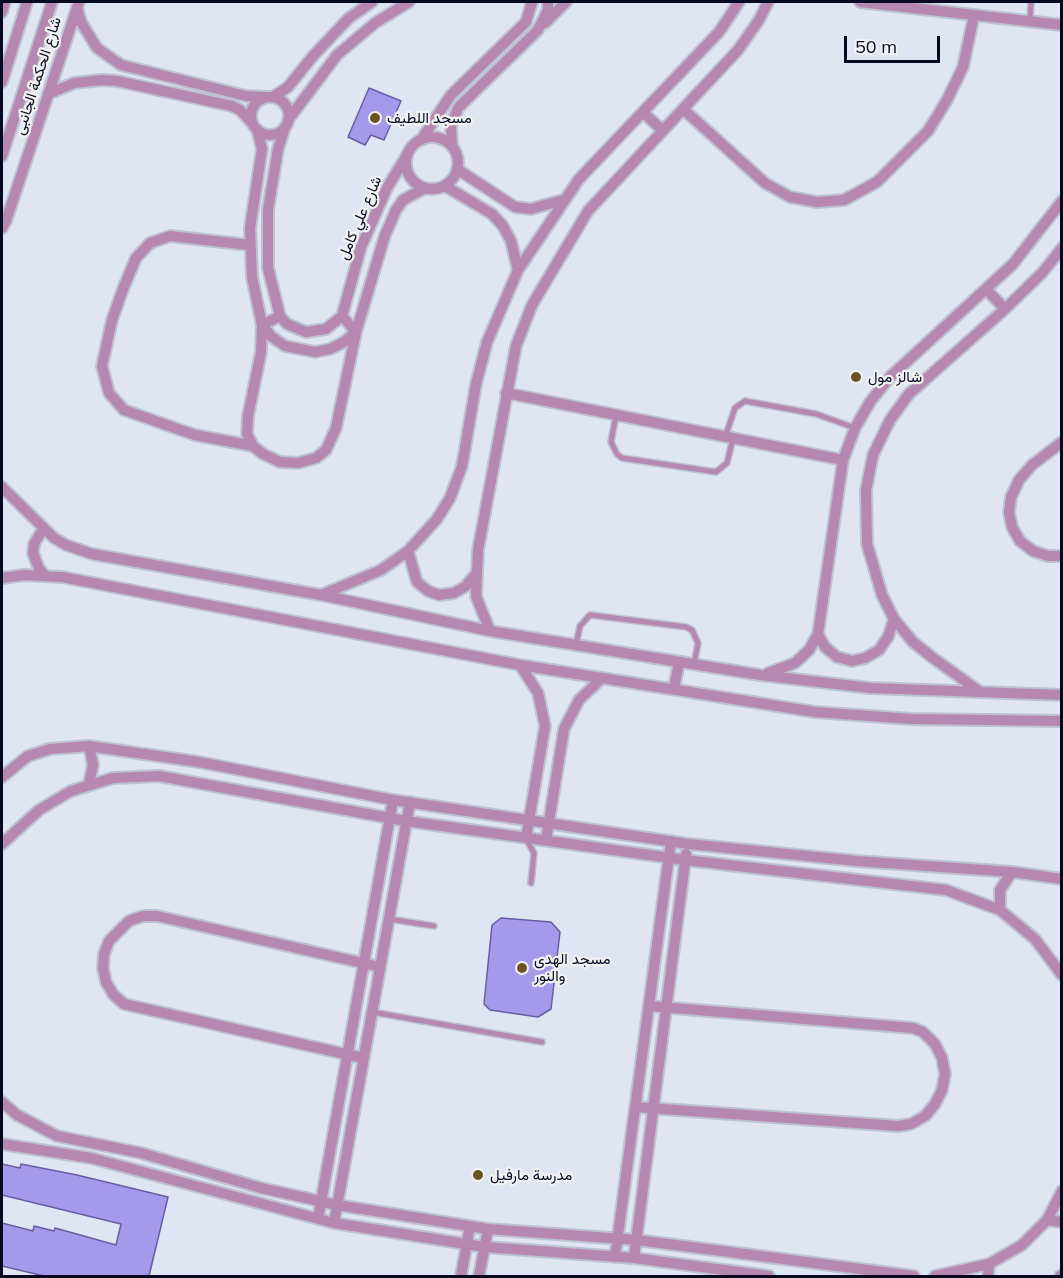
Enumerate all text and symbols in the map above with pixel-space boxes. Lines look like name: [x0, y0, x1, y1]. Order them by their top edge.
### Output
street label: شارع الحكمة الجانبى: [10, 15, 66, 137]
scale bar: [847, 24, 943, 62]
text: 50 m: [855, 35, 897, 58]
place label: مسجد اللطيف: [387, 109, 472, 127]
marker: مسجد اللطيف: [368, 111, 382, 125]
street label: شارع علي كامل: [334, 174, 386, 262]
place label: شالز مول: [868, 368, 922, 386]
marker: شالز مول: [849, 370, 863, 384]
place label: مسجد الهدى والنور: [534, 950, 611, 985]
marker: مسجد الهدى والنور: [515, 961, 529, 975]
place label: مدرسة مارفيل: [490, 1166, 572, 1184]
marker: مدرسة مارفيل: [471, 1168, 485, 1182]

